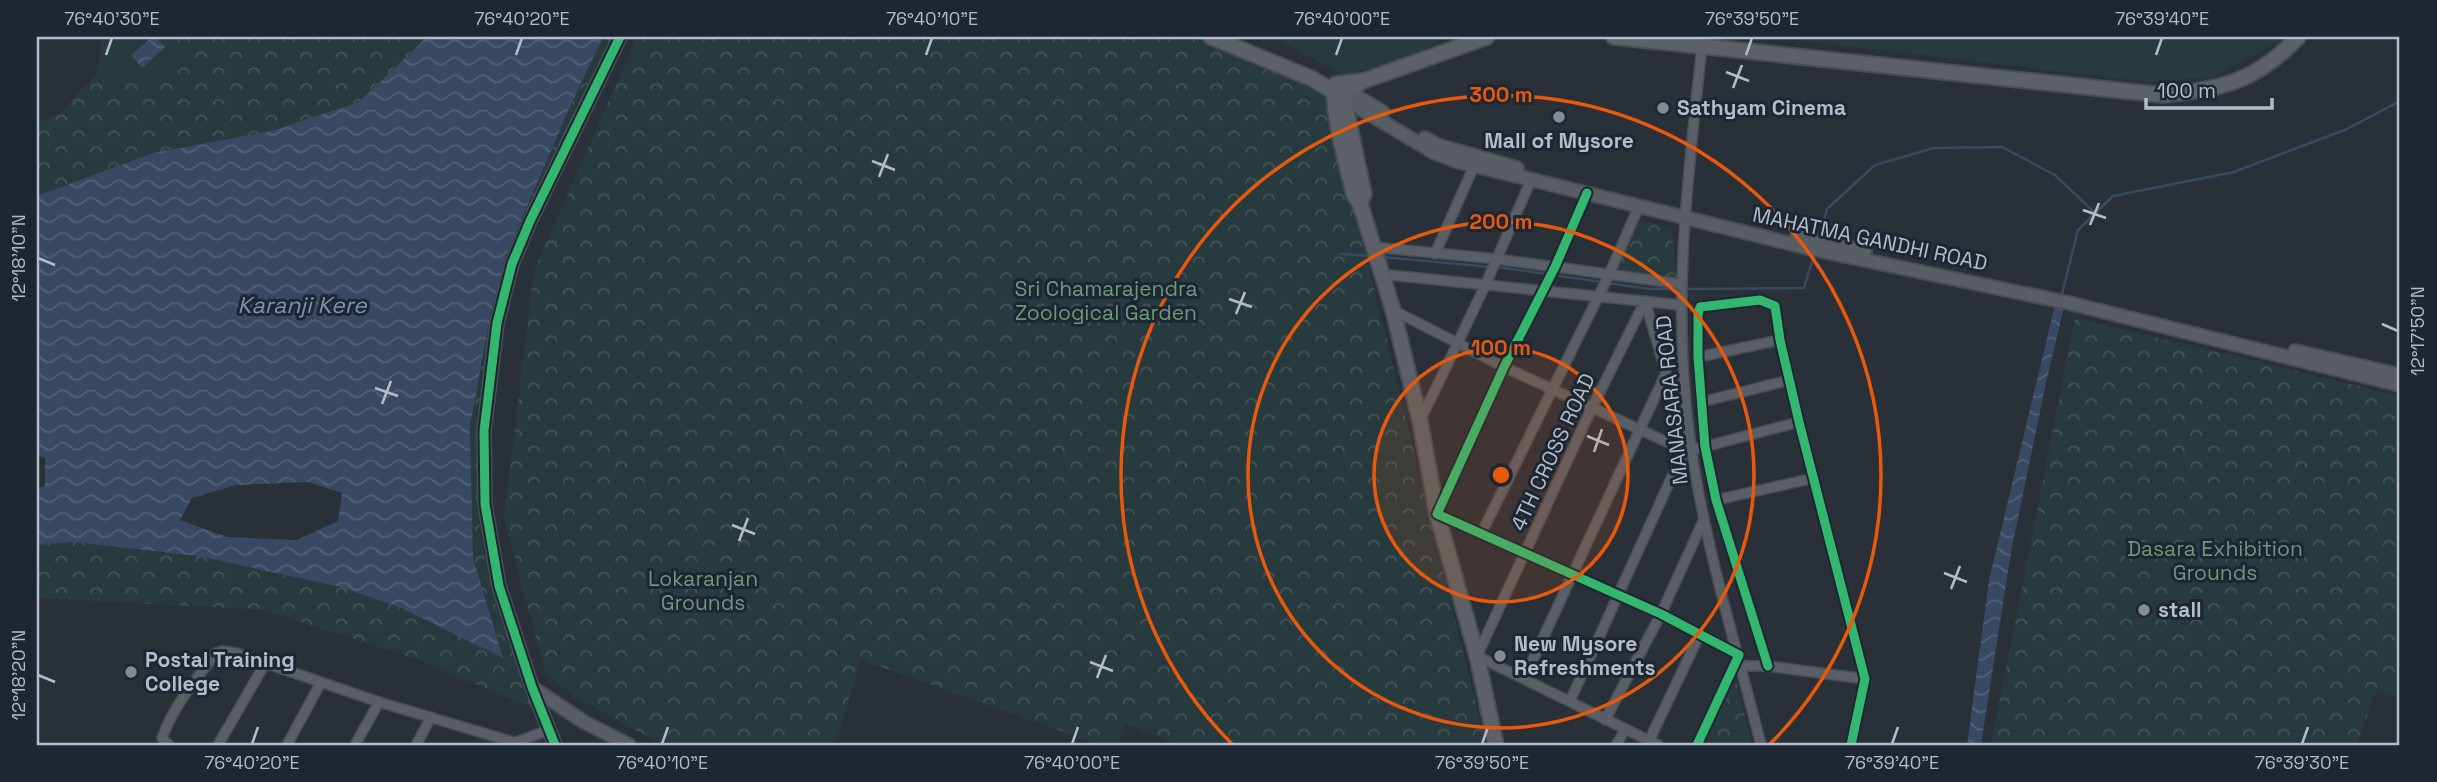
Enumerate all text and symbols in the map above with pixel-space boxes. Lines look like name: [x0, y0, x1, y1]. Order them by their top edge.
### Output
text: 76°40'30"E: [64, 7, 160, 30]
text: 76°40'20"E: [474, 7, 570, 30]
text: 76°40'10"E: [886, 7, 978, 30]
text: 76°40'00"E: [1294, 7, 1390, 30]
text: 76°39'50"E: [1705, 7, 1799, 30]
text: 76°39'40"E: [2115, 7, 2209, 30]
scale bar: [2146, 66, 2272, 110]
text: 100 m: [2157, 77, 2216, 104]
text: 300 m: [1469, 81, 1533, 108]
place label: Sathyam Cinema: [1677, 94, 1846, 121]
marker: Sathyam Cinema: [1655, 100, 1671, 116]
marker: Mall of Mysore: [1551, 109, 1567, 125]
place label: Mall of Mysore: [1484, 127, 1634, 154]
street label: MAHATMA GANDHI ROAD: [1750, 200, 1990, 277]
text: 200 m: [1470, 208, 1532, 235]
text: 12°18'10"N: [7, 214, 30, 302]
park label: Sri Chamarajendra Zoological Garden: [1014, 275, 1198, 326]
text: 12°17'50"N: [2406, 286, 2429, 376]
water label: Karanji Kere: [237, 290, 368, 320]
street label: MANASARA ROAD: [1649, 314, 1694, 486]
text: 100 m: [1471, 334, 1531, 361]
street label: 4TH CROSS ROAD: [1504, 369, 1601, 535]
centre of rings: [1489, 463, 1513, 487]
park label: Dasara Exhibition Grounds: [2127, 535, 2303, 586]
park label: Lokaranjan Grounds: [648, 565, 758, 616]
place label: stall: [2158, 596, 2202, 623]
marker: stall: [2136, 602, 2152, 618]
text: 12°18'20"N: [7, 630, 30, 720]
place label: New Mysore Refreshments: [1514, 630, 1655, 681]
place label: Postal Training College: [145, 646, 295, 697]
marker: New Mysore Refreshments: [1492, 648, 1508, 664]
marker: Postal Training College: [123, 664, 139, 680]
text: 76°40'20"E: [204, 751, 300, 774]
text: 76°40'10"E: [616, 751, 708, 774]
text: 76°40'00"E: [1024, 751, 1120, 774]
text: 76°39'50"E: [1435, 751, 1529, 774]
text: 76°39'40"E: [1845, 751, 1939, 774]
text: 76°39'30"E: [2255, 751, 2349, 774]

